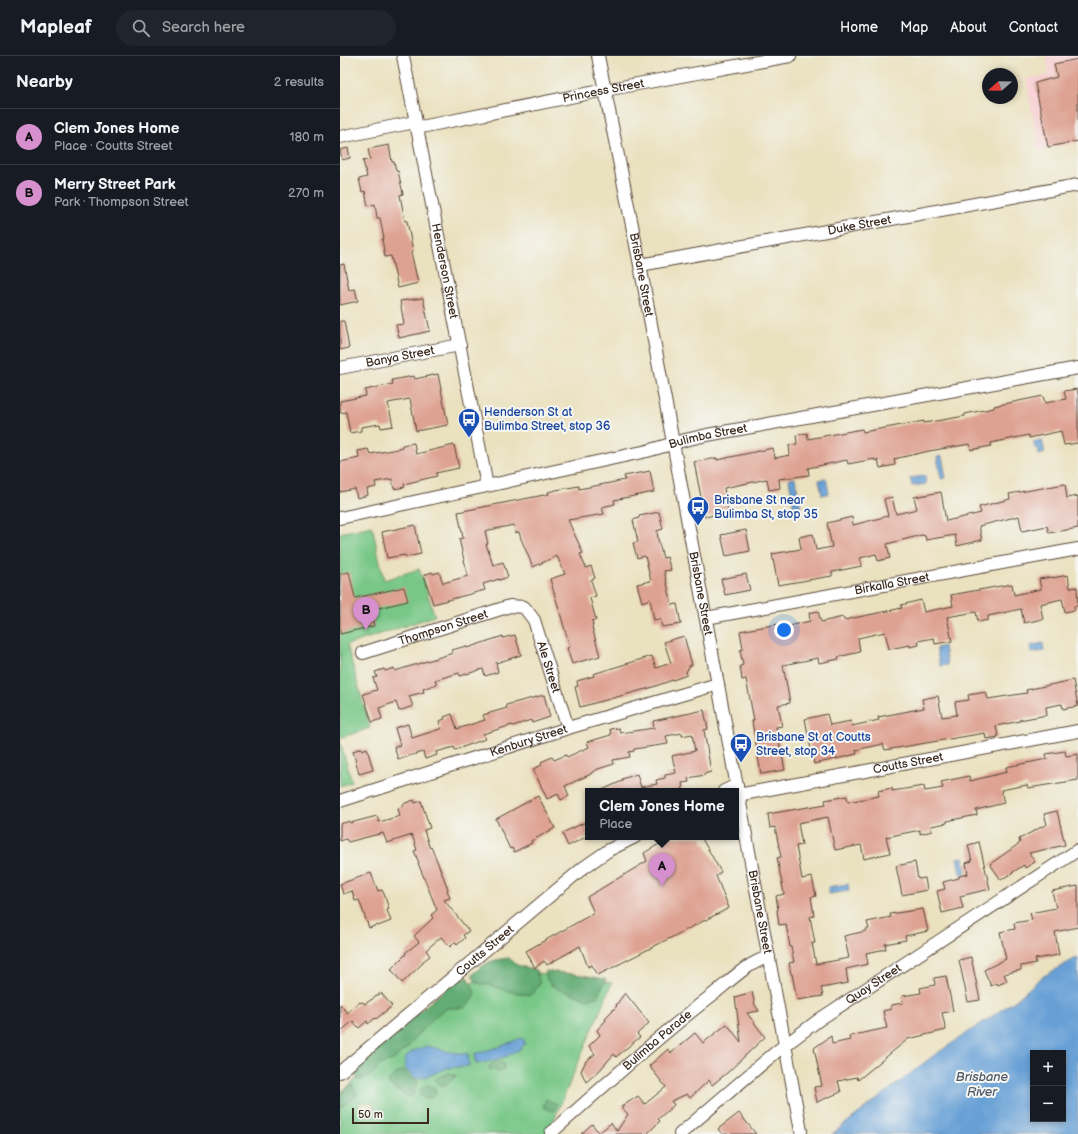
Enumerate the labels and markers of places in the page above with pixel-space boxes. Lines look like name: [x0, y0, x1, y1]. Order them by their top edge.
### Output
place label: Henderson St at Bulimba Street, stop 36: [484, 405, 610, 434]
bus stop icon: Henderson St at Bulimba Street, stop 36: [456, 406, 482, 439]
place label: Brisbane St near Bulimba St, stop 35: [714, 493, 818, 522]
bus stop icon: Brisbane St near Bulimba St, stop 35: [685, 494, 711, 527]
pin: B: [353, 597, 379, 630]
place label: Brisbane St at Coutts Street, stop 34: [756, 730, 871, 759]
bus stop icon: Brisbane St at Coutts Street, stop 34: [728, 731, 754, 764]
pin: A: [649, 853, 675, 886]

